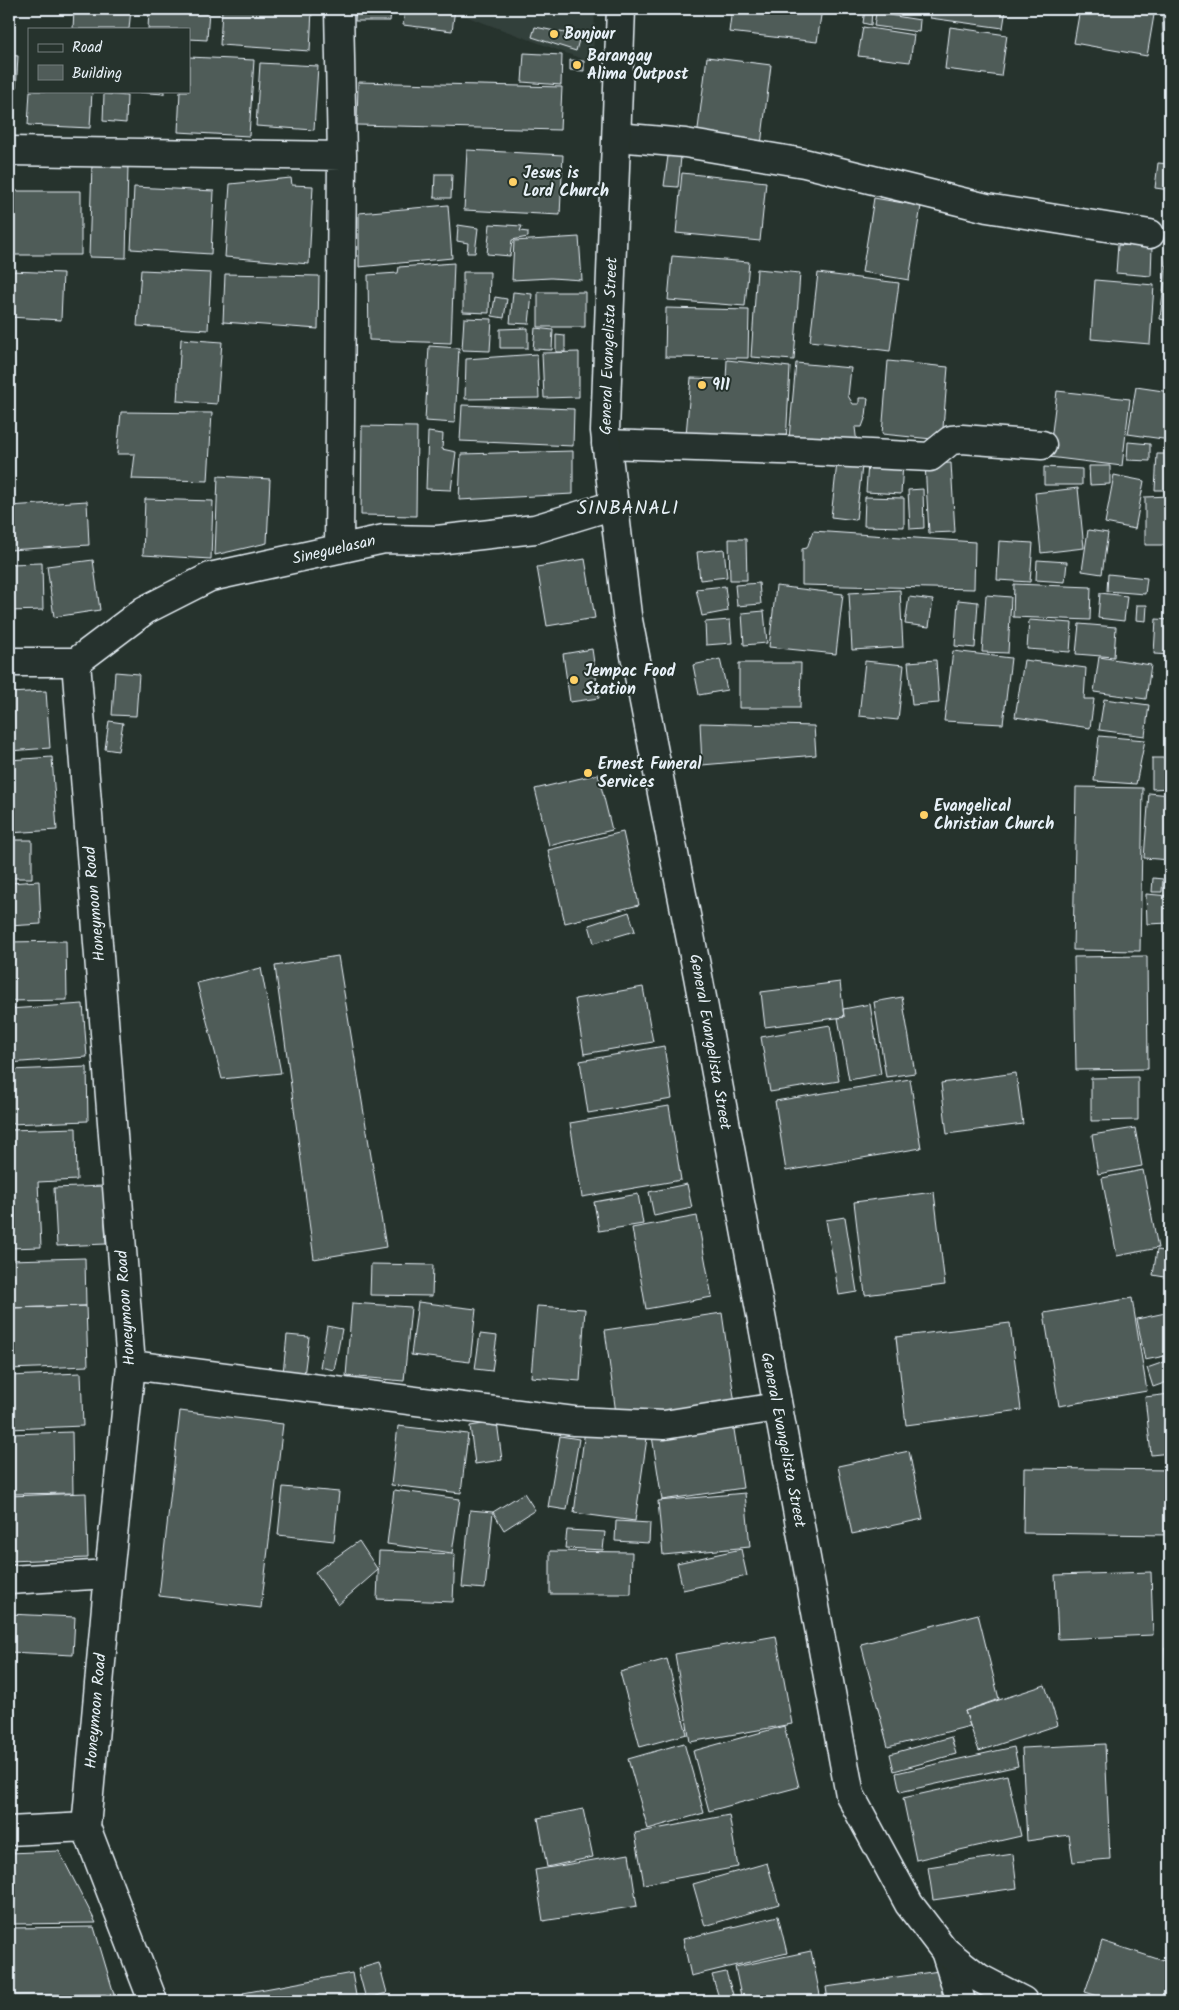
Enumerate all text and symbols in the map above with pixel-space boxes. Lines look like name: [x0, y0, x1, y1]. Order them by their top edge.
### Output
place label: Bonjour: [564, 22, 616, 47]
legend: [28, 28, 190, 92]
marker: Bonjour: [548, 28, 560, 40]
text: Road: [72, 36, 103, 60]
place label: Barangay Alima Outpost: [587, 44, 689, 87]
marker: Barangay Alima Outpost: [571, 59, 583, 71]
text: Building: [72, 62, 122, 86]
place label: Jesus is Lord Church: [523, 161, 609, 204]
marker: Jesus is Lord Church: [507, 176, 519, 188]
street label: General Evangelista Street: [593, 256, 625, 435]
place label: 911: [712, 373, 730, 398]
marker: 911: [696, 379, 708, 391]
district label: SINBANALI: [577, 494, 679, 524]
street label: Sineguelasan: [290, 528, 378, 572]
place label: Jempac Food Station: [584, 659, 676, 702]
marker: Jempac Food Station: [568, 674, 580, 686]
place label: Ernest Funeral Services: [598, 752, 702, 795]
marker: Ernest Funeral Services: [582, 767, 594, 779]
place label: Evangelical Christian Church: [934, 794, 1054, 837]
marker: Evangelical Christian Church: [918, 809, 930, 821]
street label: Honeymoon Road: [77, 844, 112, 963]
street label: General Evangelista Street: [682, 952, 738, 1133]
street label: Honeymoon Road: [109, 1249, 142, 1366]
street label: General Evangelista Street: [754, 1350, 812, 1531]
street label: Honeymoon Road: [79, 1651, 114, 1770]

